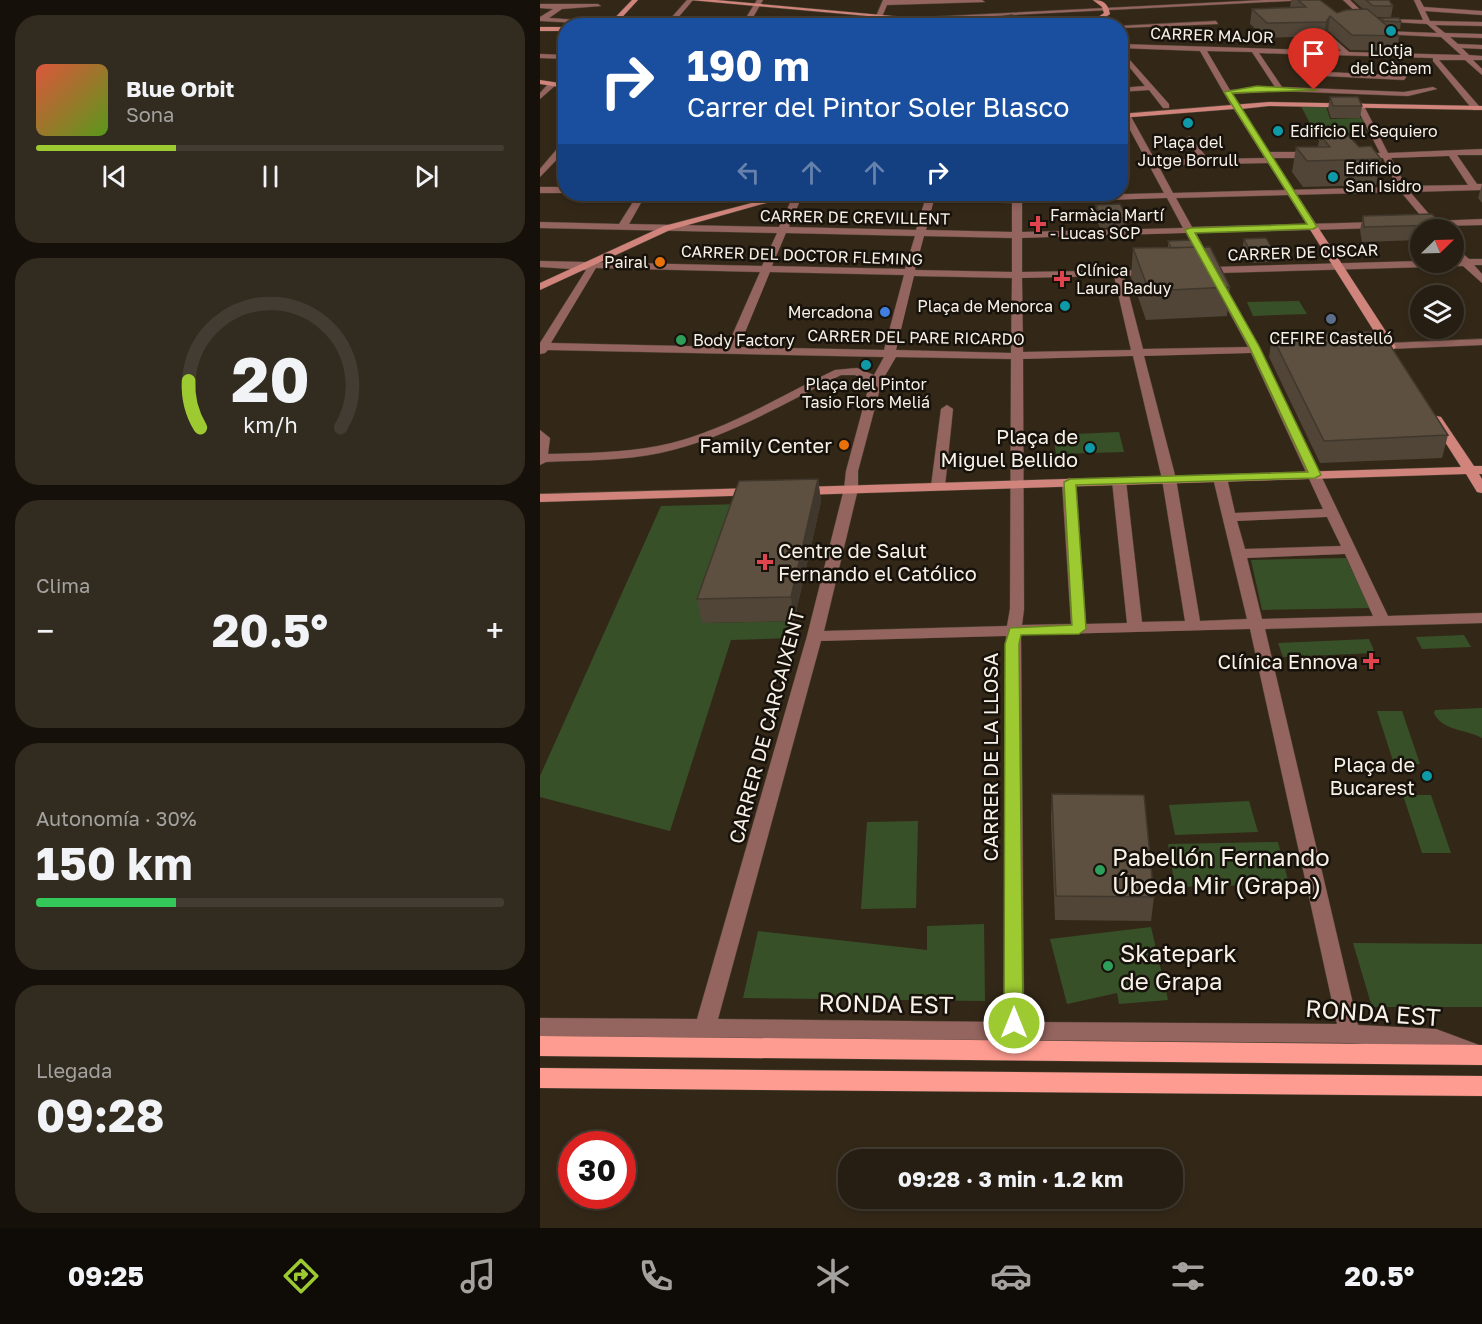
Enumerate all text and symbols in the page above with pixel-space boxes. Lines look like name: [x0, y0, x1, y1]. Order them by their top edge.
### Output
street label: CARRER MAJOR: [1150, 23, 1274, 47]
marker: Llotja del Cànem: [1384, 24, 1398, 38]
pin: [1288, 28, 1339, 90]
icon: arrive: [1297, 37, 1330, 70]
text: 190 m: [687, 40, 810, 90]
place label: Llotja del Cànem: [1350, 40, 1432, 78]
icon: right: [588, 42, 666, 120]
text: Blue Orbit: [126, 75, 234, 102]
text: Carrer del Pintor Soler Blasco: [687, 91, 1070, 123]
text: Sona: [126, 102, 174, 126]
marker: Plaça del Jutge Borrull: [1181, 116, 1195, 130]
place label: Edificio El Sequiero: [1290, 121, 1438, 141]
marker: Edificio El Sequiero: [1271, 124, 1285, 138]
place label: Plaça del Jutge Borrull: [1138, 132, 1238, 170]
icon: left: [732, 156, 765, 189]
icon: ahead: [795, 156, 828, 189]
icon: ahead: [858, 156, 891, 189]
icon: right: [921, 156, 954, 189]
place label: Edificio San Isidro: [1345, 158, 1421, 196]
icon: previous: [98, 160, 131, 193]
icon: pause: [254, 160, 287, 193]
icon: next: [410, 160, 443, 193]
marker: Edificio San Isidro: [1326, 170, 1340, 184]
street label: CARRER DE CREVILLENT: [760, 205, 950, 229]
place label: Farmàcia Martí - Lucas SCP: [1050, 205, 1165, 243]
marker: Farmàcia Martí - Lucas SCP: [1031, 217, 1045, 231]
north arrow: [1410, 219, 1464, 273]
map controls: [1410, 219, 1464, 339]
street label: CARRER DE CISCAR: [1227, 239, 1379, 265]
street label: CARRER DEL DOCTOR FLEMING: [681, 241, 923, 269]
place label: Pairal: [604, 252, 648, 272]
marker: Pairal: [653, 255, 667, 269]
place label: Clínica Laura Baduy: [1076, 260, 1171, 298]
marker: Clínica Laura Baduy: [1053, 270, 1071, 288]
button: layers: [1410, 285, 1464, 339]
place label: Plaça de Menorca: [917, 296, 1053, 316]
marker: Plaça de Menorca: [1058, 299, 1072, 313]
place label: Mercadona: [788, 302, 873, 322]
marker: Mercadona: [878, 305, 892, 319]
marker: CEFIRE Castelló: [1324, 312, 1338, 326]
street label: CARRER DEL PARE RICARDO: [807, 325, 1025, 349]
place label: CEFIRE Castelló: [1269, 328, 1393, 348]
place label: Body Factory: [693, 330, 795, 350]
marker: Body Factory: [674, 333, 688, 347]
text: 20: [231, 342, 309, 417]
marker: Plaça del Pintor Tasio Flors Meliá: [859, 358, 873, 372]
place label: Plaça del Pintor Tasio Flors Meliá: [802, 374, 930, 412]
text: km/h: [243, 413, 297, 439]
place label: Plaça de Miguel Bellido: [941, 424, 1078, 471]
place label: Family Center: [699, 433, 832, 457]
marker: Family Center: [837, 438, 851, 452]
marker: Plaça de Miguel Bellido: [1083, 441, 1097, 455]
place label: Centre de Salut Fernando el Católico: [778, 538, 977, 585]
marker: Centre de Salut Fernando el Católico: [756, 553, 774, 571]
text: Clima: [36, 573, 90, 597]
text: 20.5°: [212, 603, 328, 657]
street label: CARRER DE CARCAIXENT: [723, 606, 809, 846]
text: −: [36, 611, 54, 650]
text: +: [486, 611, 504, 650]
place label: Clínica Ennova: [1217, 649, 1358, 673]
marker: Clínica Ennova: [1362, 652, 1380, 670]
street label: CARRER DE LA LLOSA: [978, 653, 1002, 862]
place label: Plaça de Bucarest: [1330, 752, 1415, 799]
marker: Plaça de Bucarest: [1420, 769, 1434, 783]
text: Autonomía · 30%: [36, 806, 197, 830]
text: 150 km: [36, 836, 193, 890]
place label: Pabellón Fernando Úbeda Mir (Grapa): [1112, 842, 1330, 899]
marker: Pabellón Fernando Úbeda Mir (Grapa): [1093, 863, 1107, 877]
place label: Skatepark de Grapa: [1120, 938, 1237, 995]
marker: Skatepark de Grapa: [1101, 959, 1115, 973]
street label: RONDA EST: [818, 987, 954, 1019]
position arrow: [982, 991, 1046, 1055]
street label: RONDA EST: [1304, 993, 1442, 1031]
text: Llegada: [36, 1058, 112, 1082]
text: 09:28: [36, 1088, 164, 1142]
speed limit sign: 30: [558, 1131, 636, 1209]
text: 09:28 · 3 min · 1.2 km: [898, 1165, 1123, 1192]
icon: directions: [280, 1255, 322, 1297]
icon: music: [457, 1255, 499, 1297]
icon: phone: [635, 1255, 677, 1297]
icon: climate: [812, 1255, 854, 1297]
icon: car: [990, 1255, 1032, 1297]
icon: filters: [1167, 1255, 1209, 1297]
text: 09:25: [68, 1260, 144, 1292]
text: 20.5°: [1345, 1260, 1414, 1292]

